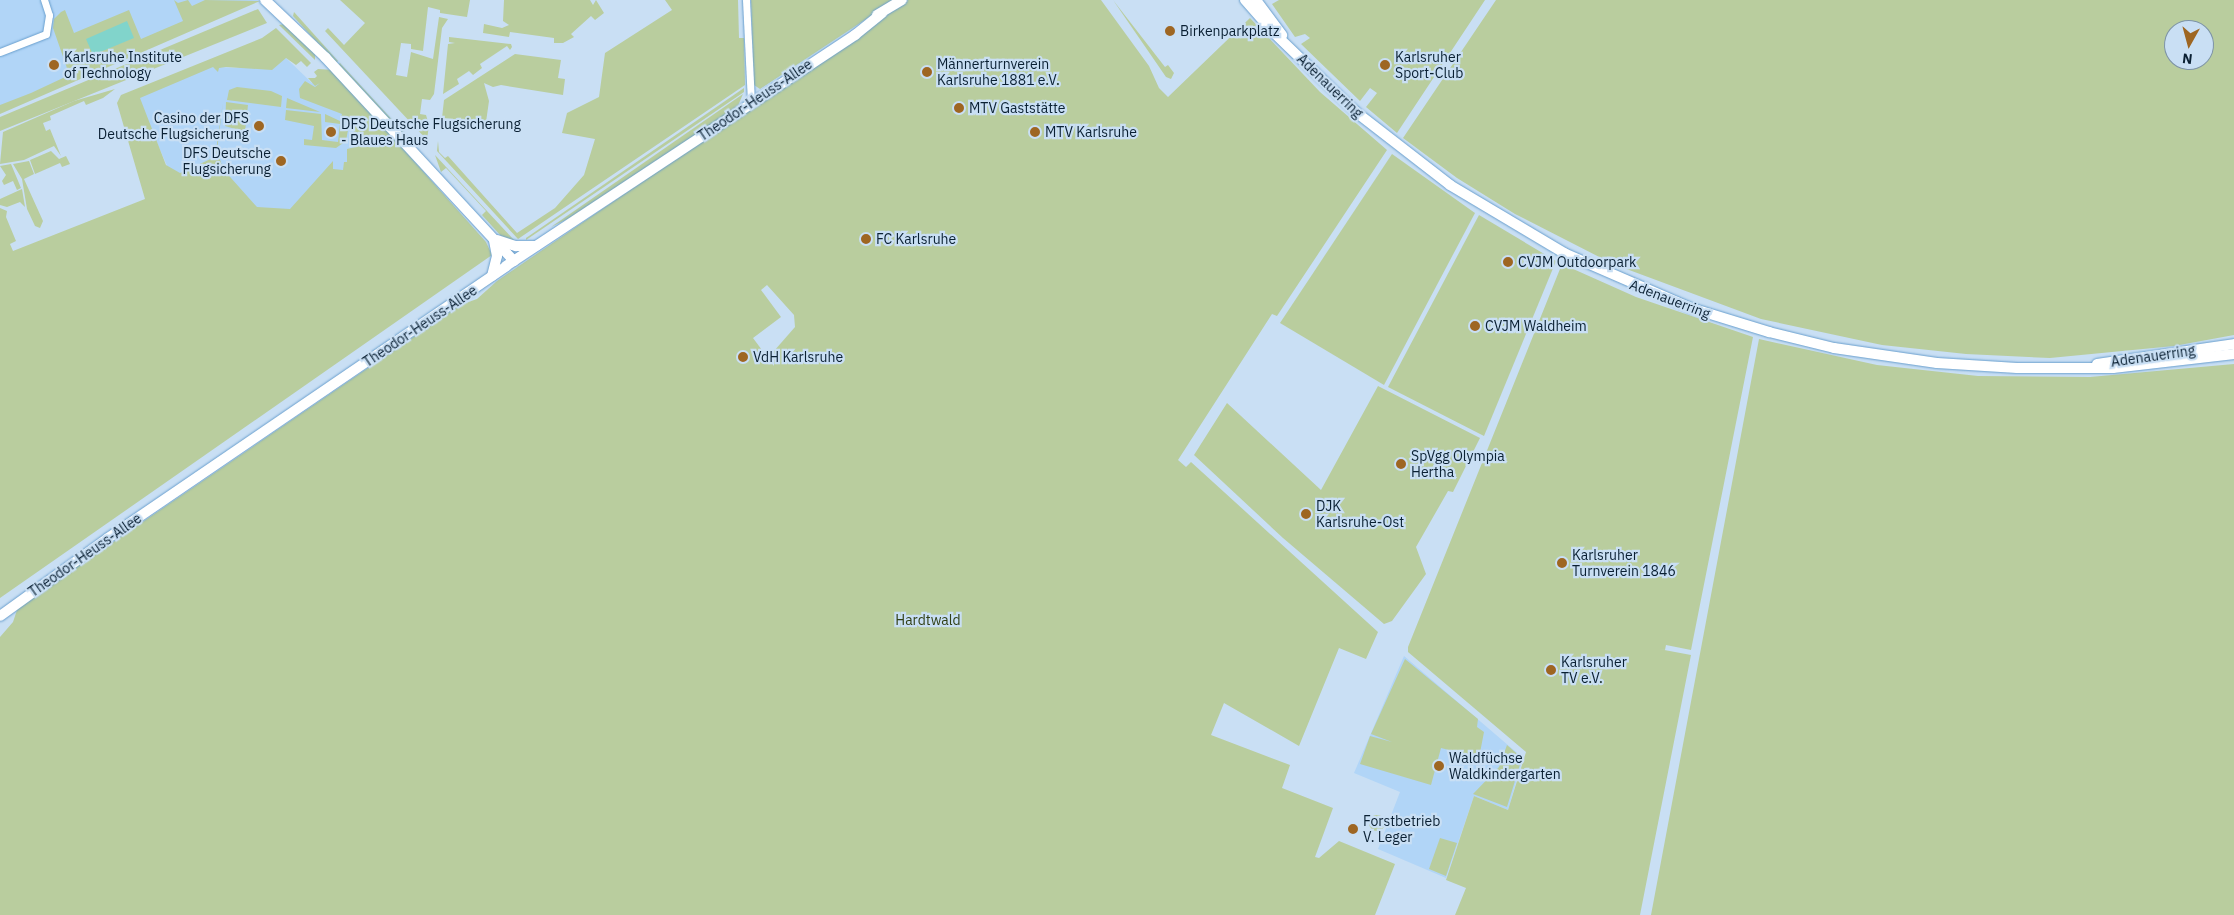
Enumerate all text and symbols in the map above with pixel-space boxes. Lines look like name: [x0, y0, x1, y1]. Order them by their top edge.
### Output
north arrow: [2164, 20, 2214, 70]
place label: Birkenparkplatz: [1180, 23, 1279, 39]
marker: Birkenparkplatz: [1164, 25, 1176, 37]
place label: Karlsruhe Institute of Technology: [64, 49, 182, 82]
place label: Karlsruher Sport-Club: [1395, 49, 1463, 82]
text: N: [2181, 49, 2193, 68]
street label: Adenauerring: [1294, 50, 1366, 122]
street label: Theodor-Heuss-Allee: [695, 56, 815, 144]
place label: Männerturnverein Karlsruhe 1881 e.V.: [937, 56, 1060, 88]
marker: Karlsruhe Institute of Technology: [48, 59, 60, 71]
marker: Karlsruher Sport-Club: [1379, 59, 1391, 71]
marker: Männerturnverein Karlsruhe 1881 e.V.: [921, 66, 933, 78]
place label: MTV Gaststätte: [969, 100, 1066, 116]
marker: MTV Gaststätte: [953, 102, 965, 114]
place label: Casino der DFS Deutsche Flugsicherung: [98, 110, 249, 142]
place label: DFS Deutsche Flugsicherung - Blaues Haus: [341, 116, 521, 148]
marker: Casino der DFS Deutsche Flugsicherung: [253, 120, 265, 132]
place label: MTV Karlsruhe: [1045, 124, 1137, 140]
marker: DFS Deutsche Flugsicherung - Blaues Haus: [325, 126, 337, 138]
marker: MTV Karlsruhe: [1029, 126, 1041, 138]
place label: DFS Deutsche Flugsicherung: [183, 145, 271, 178]
marker: DFS Deutsche Flugsicherung: [275, 155, 287, 167]
place label: FC Karlsruhe: [876, 231, 956, 247]
marker: FC Karlsruhe: [860, 233, 872, 245]
place label: CVJM Outdoorpark: [1518, 254, 1636, 270]
marker: CVJM Outdoorpark: [1502, 256, 1514, 268]
street label: Adenauerring: [1627, 276, 1713, 322]
street label: Theodor-Heuss-Allee: [360, 282, 480, 370]
place label: CVJM Waldheim: [1485, 318, 1587, 334]
marker: CVJM Waldheim: [1469, 320, 1481, 332]
street label: Adenauerring: [2110, 342, 2196, 370]
place label: VdH Karlsruhe: [753, 349, 843, 365]
marker: VdH Karlsruhe: [737, 351, 749, 363]
place label: SpVgg Olympia Hertha: [1411, 448, 1505, 481]
marker: SpVgg Olympia Hertha: [1395, 458, 1407, 470]
place label: DJK Karlsruhe-Ost: [1316, 498, 1404, 530]
marker: DJK Karlsruhe-Ost: [1300, 508, 1312, 520]
street label: Theodor-Heuss-Allee: [25, 510, 145, 600]
place label: Karlsruher Turnverein 1846: [1572, 547, 1676, 580]
marker: Karlsruher Turnverein 1846: [1556, 557, 1568, 569]
park label: Hardtwald: [895, 612, 961, 628]
place label: Karlsruher TV e.V.: [1561, 654, 1627, 686]
marker: Karlsruher TV e.V.: [1545, 664, 1557, 676]
place label: Waldfüchse Waldkindergarten: [1449, 750, 1561, 782]
marker: Waldfüchse Waldkindergarten: [1433, 760, 1445, 772]
place label: Forstbetrieb V. Leger: [1363, 813, 1440, 846]
marker: Forstbetrieb V. Leger: [1347, 823, 1359, 835]

